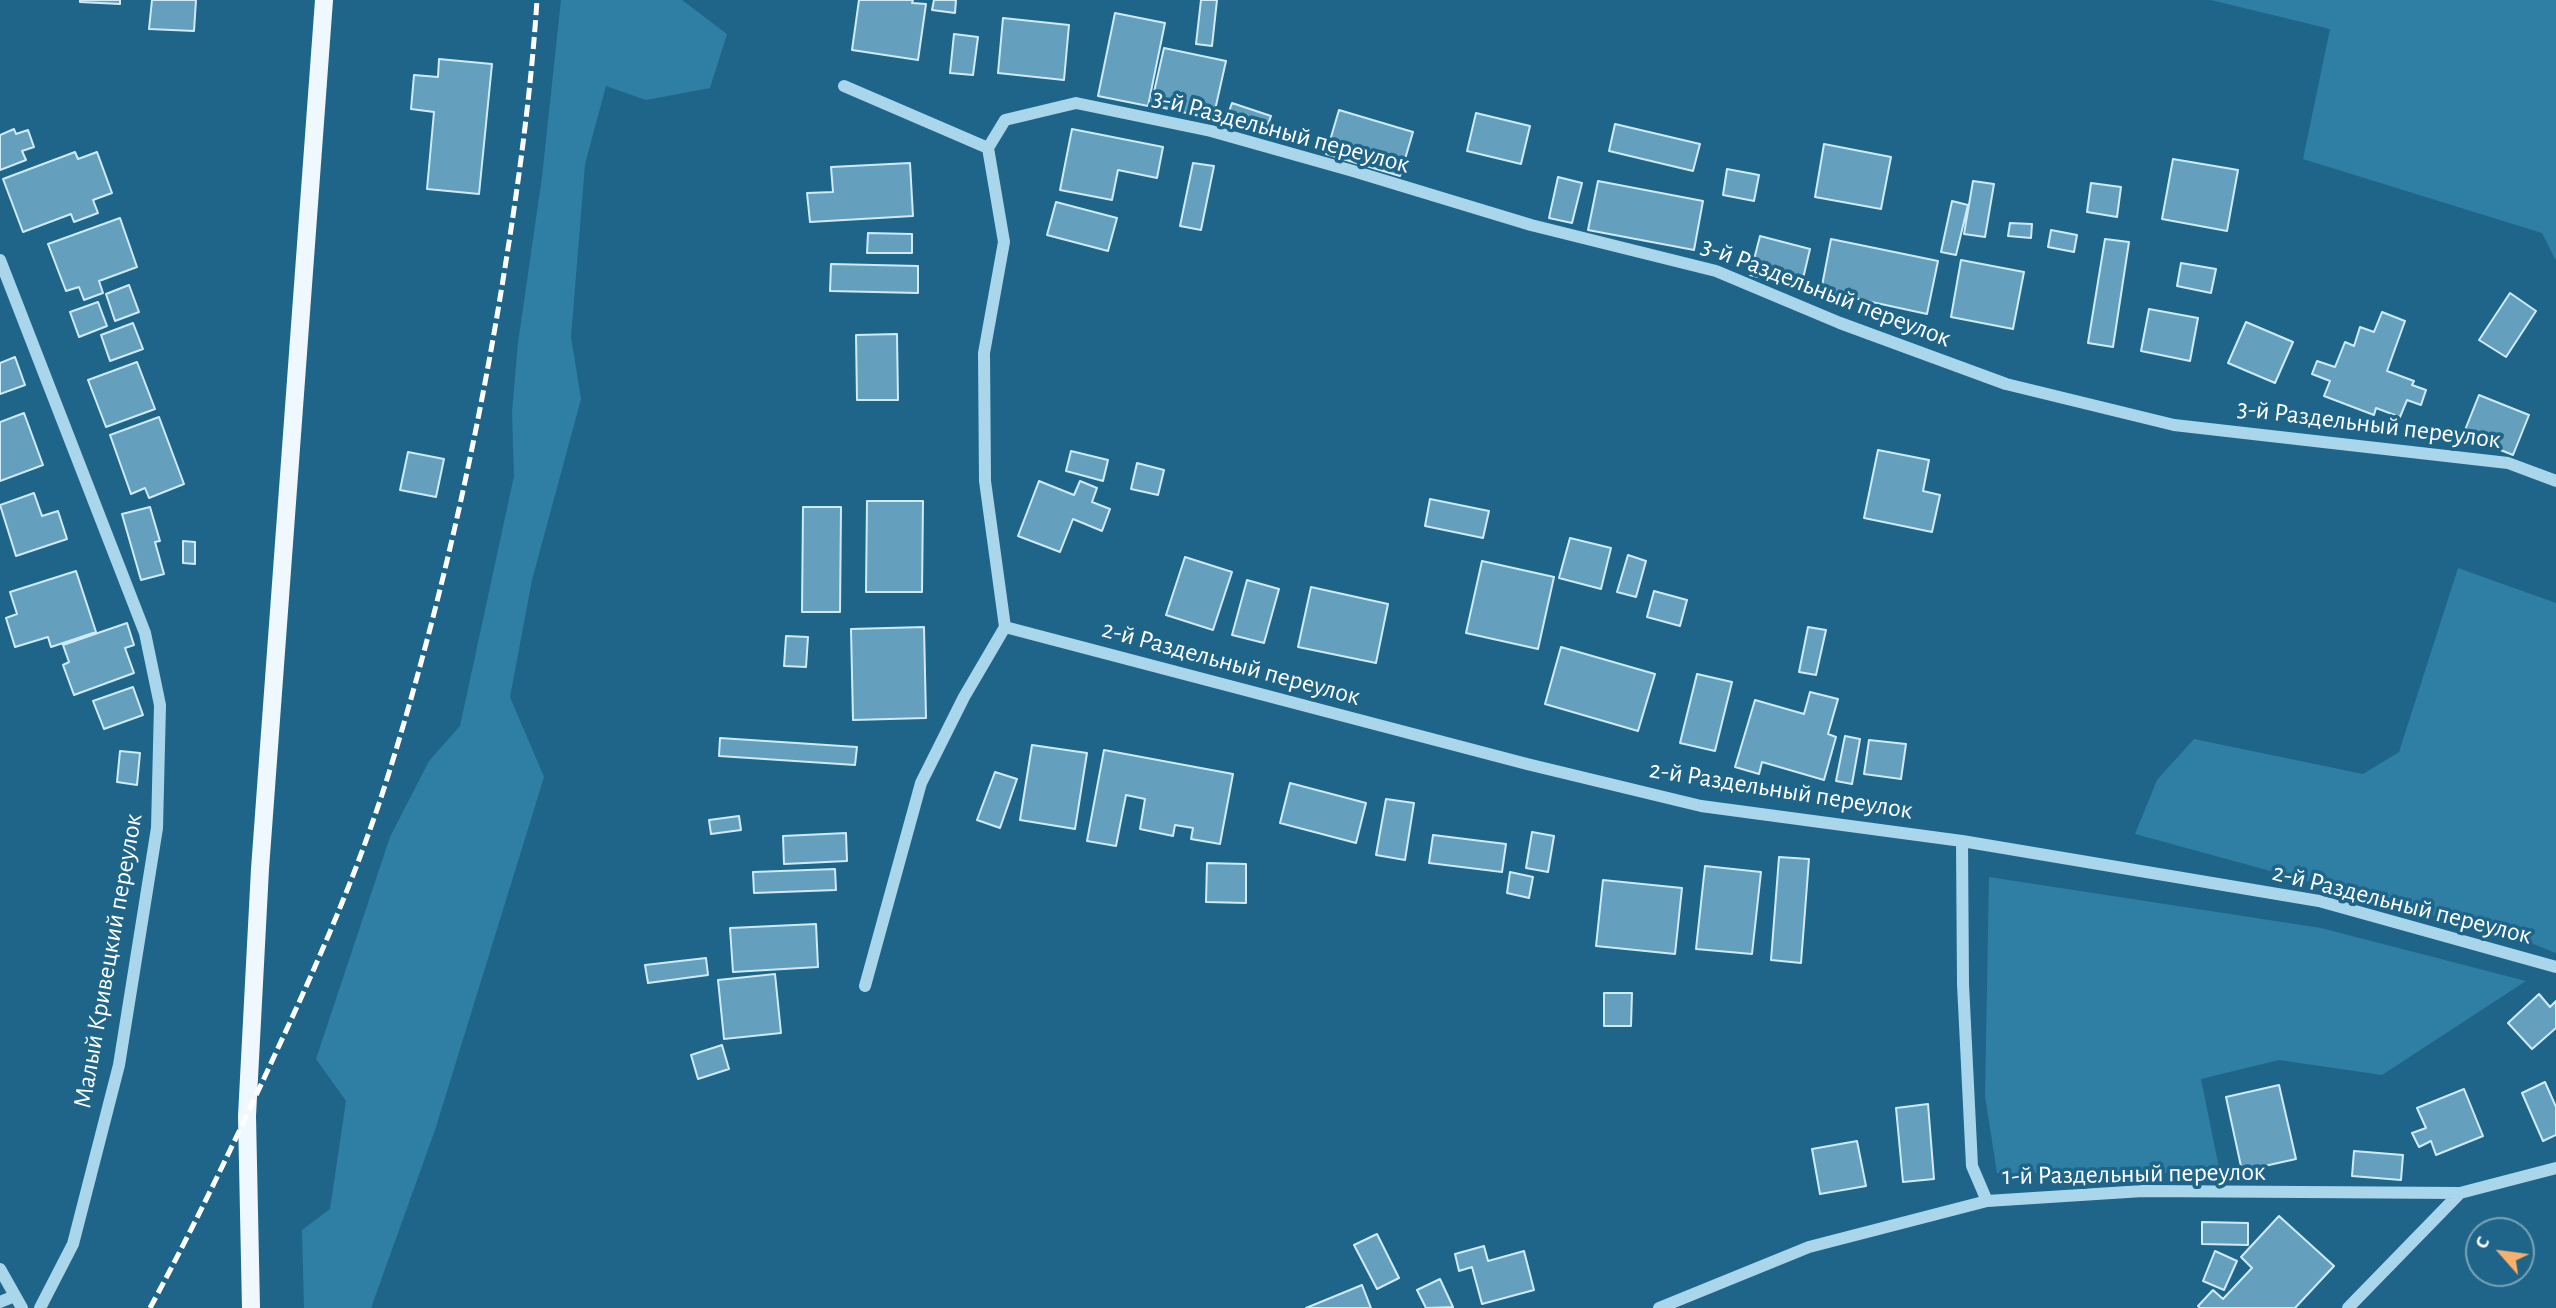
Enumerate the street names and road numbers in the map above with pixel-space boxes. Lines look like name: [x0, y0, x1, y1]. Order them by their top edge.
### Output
street label: 3-й Раздельный переулок: [1149, 82, 1413, 180]
street label: 3-й Раздельный переулок: [1697, 230, 1955, 354]
street label: 3-й Раздельный переулок: [2236, 392, 2502, 456]
street label: 2-й Раздельный переулок: [1098, 613, 1364, 713]
street label: 2-й Раздельный переулок: [1647, 754, 1915, 826]
street label: Малый Кривецкий переулок: [67, 811, 149, 1111]
street label: 2-й Раздельный переулок: [2269, 857, 2535, 951]
street label: 1-й Раздельный переулок: [2002, 1156, 2266, 1192]

